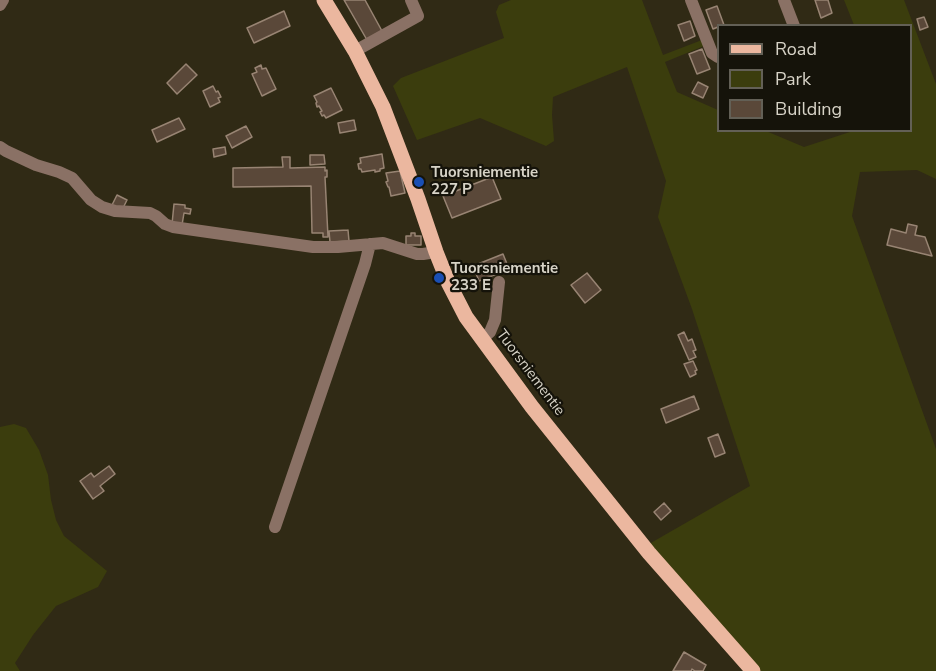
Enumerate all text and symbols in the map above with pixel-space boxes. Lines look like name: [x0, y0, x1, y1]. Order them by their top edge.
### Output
legend: [717, 24, 912, 132]
text: Road: [775, 37, 817, 61]
text: Park: [775, 67, 811, 91]
text: Building: [775, 97, 842, 121]
place label: Tuorsniementie 227 P: [431, 164, 538, 199]
marker: Tuorsniementie 227 P: [412, 175, 426, 189]
place label: Tuorsniementie 233 E: [451, 260, 558, 295]
marker: Tuorsniementie 233 E: [432, 271, 446, 285]
street label: Tuorsniementie: [492, 326, 568, 420]

